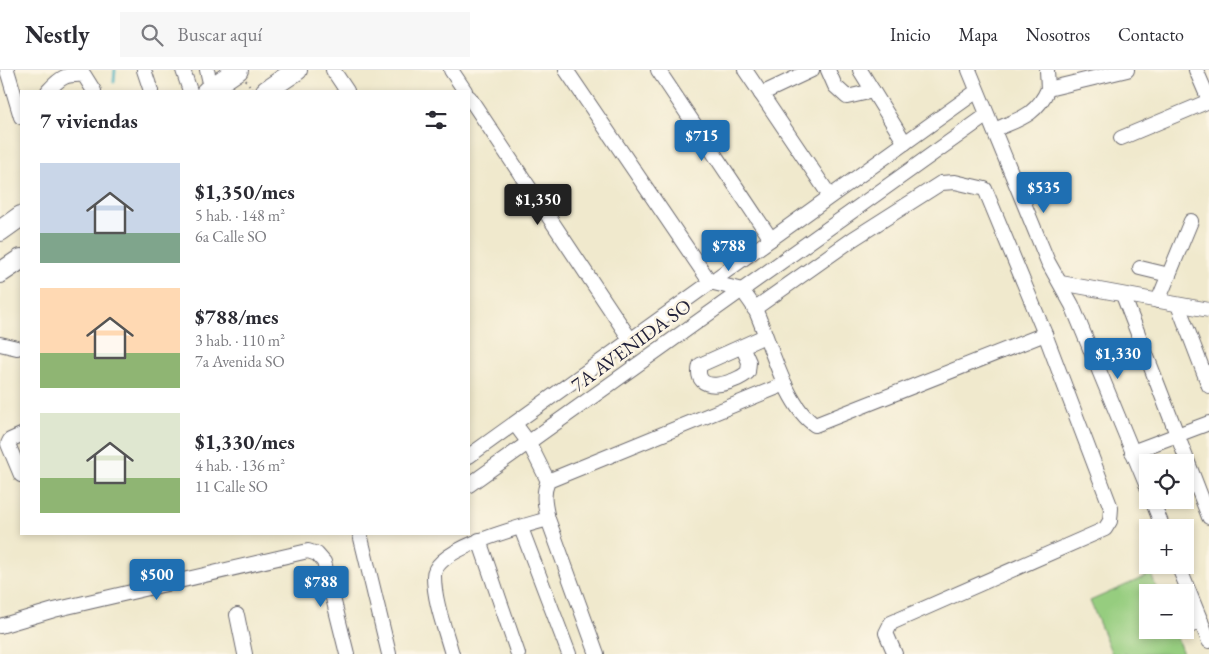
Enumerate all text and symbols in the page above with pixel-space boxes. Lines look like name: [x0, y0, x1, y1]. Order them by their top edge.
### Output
search box: [120, 12, 470, 57]
text: Nestly: [25, 19, 90, 50]
icon: search: [138, 21, 166, 49]
text: Buscar aquí: [178, 22, 262, 47]
text: Inicio: [890, 23, 931, 46]
text: Mapa: [959, 23, 998, 46]
text: Nosotros: [1026, 23, 1090, 46]
text: Contacto: [1118, 23, 1184, 46]
icon: filters: [422, 106, 450, 134]
text: 7 viviendas: [40, 107, 138, 134]
pin: $715: [672, 119, 732, 162]
text: $715: [686, 125, 718, 146]
pin: $535: [1014, 172, 1074, 214]
text: $535: [1028, 177, 1060, 198]
text: $1,350/mes: [195, 178, 295, 205]
icon: home: [80, 183, 140, 243]
pin: $1,350: [497, 184, 579, 226]
text: $1,350: [515, 189, 561, 210]
text: 5 hab. · 148 m²: [195, 205, 285, 226]
text: 6a Calle SO: [195, 226, 267, 247]
pin: $788: [699, 230, 759, 272]
text: $788: [713, 235, 745, 256]
street label: 7A AVENIDA SO: [566, 293, 696, 397]
text: $788/mes: [195, 303, 279, 330]
icon: home: [80, 308, 140, 368]
text: 3 hab. · 110 m²: [195, 330, 285, 351]
pin: $1,330: [1077, 338, 1159, 380]
text: $1,330: [1095, 343, 1141, 364]
text: 7a Avenida SO: [195, 351, 285, 372]
text: $1,330/mes: [195, 428, 295, 455]
icon: home: [80, 433, 140, 493]
map controls: [1139, 454, 1194, 639]
button: locate: [1139, 454, 1194, 509]
text: 4 hab. · 136 m²: [195, 455, 285, 476]
text: 11 Calle SO: [195, 476, 268, 497]
button: +: [1139, 519, 1194, 574]
pin: $500: [127, 558, 187, 601]
text: $500: [141, 564, 173, 585]
pin: $788: [291, 566, 351, 608]
text: $788: [305, 571, 337, 592]
button: −: [1139, 584, 1194, 639]

